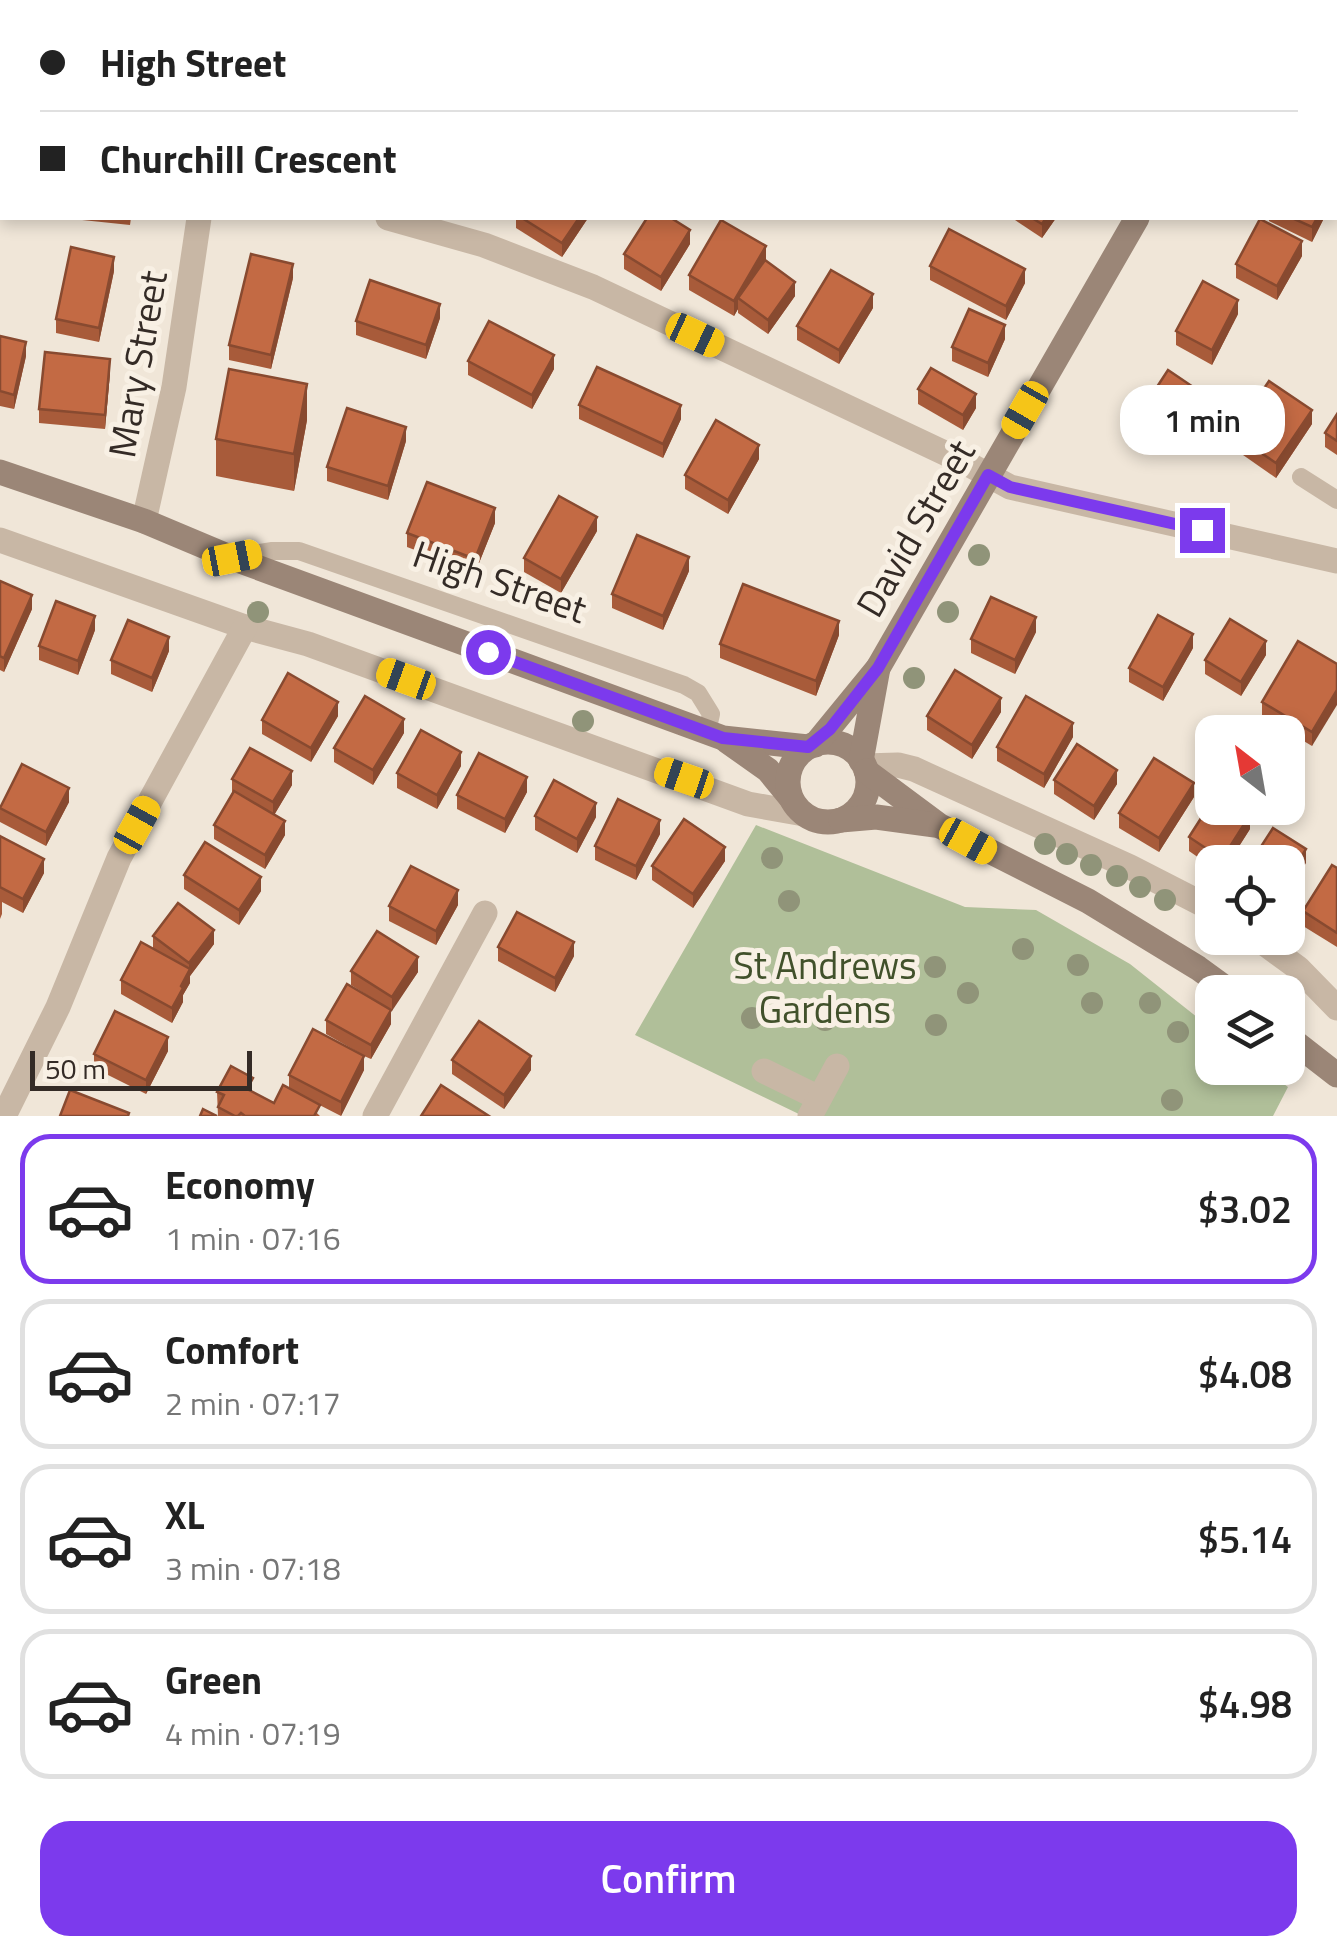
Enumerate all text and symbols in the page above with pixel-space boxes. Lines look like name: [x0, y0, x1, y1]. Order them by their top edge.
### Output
text: High Street: [100, 34, 286, 92]
text: Churchill Crescent: [100, 130, 397, 188]
street label: Mary Street: [92, 266, 182, 462]
car: [661, 309, 729, 361]
car: [997, 377, 1053, 443]
callout: 1 min: [1120, 385, 1284, 455]
text: 1 min: [1164, 396, 1241, 444]
street label: David Street: [841, 428, 989, 628]
route end: [1180, 508, 1225, 553]
street label: High Street: [405, 524, 595, 638]
car: [200, 538, 264, 578]
route start: [466, 630, 511, 675]
car: [373, 655, 439, 703]
north arrow: [1195, 715, 1305, 825]
map controls: [1195, 715, 1305, 1085]
car: [651, 754, 717, 802]
car: [109, 791, 165, 859]
car: [934, 813, 1002, 869]
button: locate: [1195, 845, 1305, 955]
park label: St Andrews Gardens: [733, 936, 917, 1038]
button: layers: [1195, 975, 1305, 1085]
scale bar: [30, 1046, 252, 1090]
text: 50 m: [45, 1047, 106, 1090]
text: Economy: [165, 1156, 315, 1214]
icon: car: [45, 1164, 135, 1254]
text: $3.02: [1198, 1180, 1292, 1238]
text: 1 min · 07:16: [165, 1214, 341, 1262]
text: Comfort: [165, 1321, 299, 1379]
icon: car: [45, 1329, 135, 1419]
text: $4.08: [1198, 1345, 1292, 1403]
text: 2 min · 07:17: [165, 1379, 341, 1427]
text: XL: [165, 1486, 205, 1544]
icon: car: [45, 1494, 135, 1584]
text: $5.14: [1198, 1510, 1292, 1568]
text: 3 min · 07:18: [165, 1544, 341, 1592]
text: Green: [165, 1651, 262, 1709]
icon: car: [45, 1659, 135, 1749]
text: $4.98: [1198, 1675, 1292, 1733]
text: 4 min · 07:19: [165, 1709, 341, 1757]
button: Confirm: [40, 1821, 1297, 1936]

